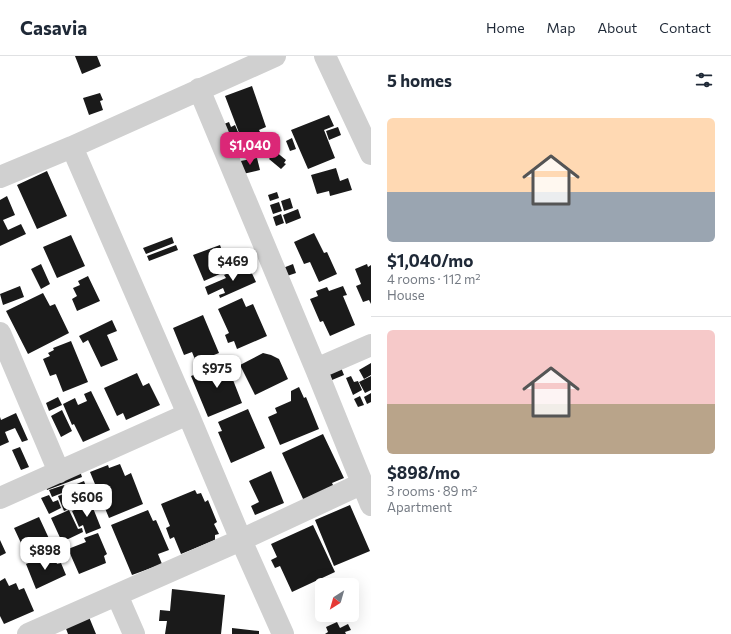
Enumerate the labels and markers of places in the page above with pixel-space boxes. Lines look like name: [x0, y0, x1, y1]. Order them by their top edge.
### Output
pin: $1,040: [217, 132, 283, 166]
pin: $469: [209, 248, 257, 282]
pin: $975: [193, 355, 241, 389]
pin: $606: [63, 484, 111, 518]
pin: $898: [21, 537, 69, 571]

